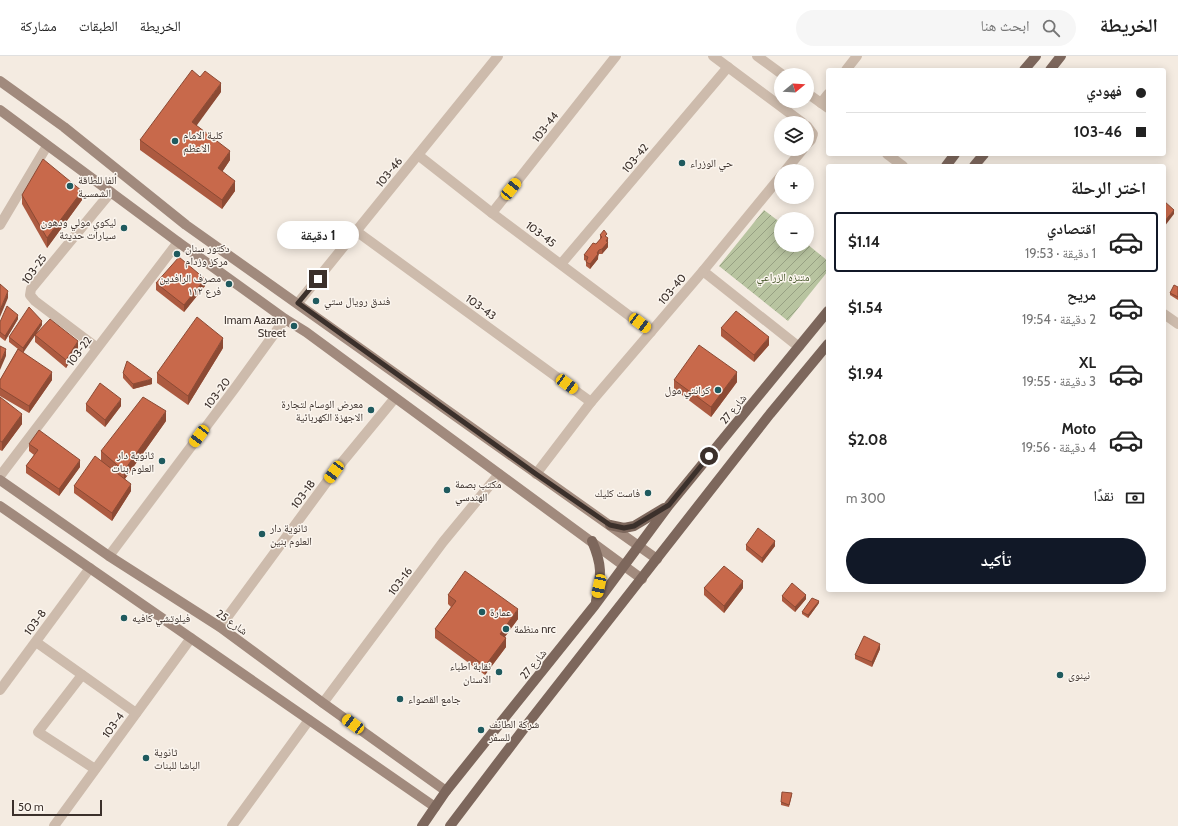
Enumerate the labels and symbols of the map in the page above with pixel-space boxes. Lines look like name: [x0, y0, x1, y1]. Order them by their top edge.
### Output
north arrow: [774, 68, 814, 108]
street label: 103-44: [529, 109, 562, 145]
place label: كلية الامام الاعظم: [183, 128, 224, 156]
marker: كلية الامام الاعظم: [170, 136, 180, 146]
street label: 103-42: [619, 140, 651, 176]
street label: 103-46: [373, 154, 405, 190]
place label: حي الوزراء: [690, 156, 733, 172]
marker: حي الوزراء: [677, 158, 687, 168]
place label: ألفا للطاقة الشمسية: [78, 173, 117, 200]
car: [499, 176, 523, 202]
marker: ألفا للطاقة الشمسية: [65, 181, 75, 191]
place label: ليكوي مولي ودهون سيارات حديثة: [41, 215, 116, 242]
street label: 103-45: [523, 218, 559, 250]
callout: 1 دقيقة: [277, 221, 359, 249]
marker: ليكوي مولي ودهون سيارات حديثة: [119, 223, 129, 233]
place label: دكتور سنان مركز وزدام: [185, 241, 230, 268]
marker: دكتور سنان مركز وزدام: [172, 249, 182, 259]
street label: 103-25: [19, 251, 50, 287]
route end: [309, 270, 327, 288]
street label: 103-40: [655, 270, 689, 307]
park label: متنزه الزراعي: [757, 270, 809, 286]
place label: مصرف الرافدين فرع ١١٢: [159, 271, 221, 298]
marker: مصرف الرافدين فرع ١١٢: [224, 279, 234, 289]
street label: 103-43: [463, 291, 499, 323]
place label: فندق رويال ستي: [324, 294, 391, 310]
marker: فندق رويال ستي: [311, 296, 321, 306]
car: [627, 311, 653, 335]
place label: Imam Aazam Street: [224, 313, 286, 340]
marker: Imam Aazam Street: [289, 321, 299, 331]
street label: 103-22: [63, 333, 95, 368]
car: [554, 372, 580, 396]
street label: 103-20: [201, 375, 233, 411]
place label: كرانتي مول: [665, 383, 710, 399]
marker: كرانتي مول: [713, 385, 723, 395]
street label: شارع 27: [717, 391, 749, 427]
place label: معرض الوسام لتجارة الاجهزة الكهربائية: [281, 397, 363, 424]
marker: معرض الوسام لتجارة الاجهزة الكهربائية: [366, 405, 376, 415]
car: [187, 423, 211, 449]
route start: [700, 447, 718, 465]
place label: ثانوية دار العلوم بنات: [111, 448, 154, 475]
marker: ثانوية دار العلوم بنات: [157, 456, 167, 466]
car: [322, 459, 346, 485]
street label: 103-18: [288, 477, 318, 511]
place label: مكتب بصمة الهندسي: [455, 477, 502, 506]
marker: مكتب بصمة الهندسي: [442, 485, 452, 495]
place label: فاست كليك: [595, 486, 640, 500]
marker: فاست كليك: [643, 488, 653, 498]
place label: ثانوية دار العلوم بنين: [269, 521, 312, 548]
marker: ثانوية دار العلوم بنين: [257, 529, 267, 539]
street label: 103-16: [385, 564, 415, 598]
car: [591, 573, 607, 599]
place label: عمارة: [490, 605, 512, 619]
street label: 103-8: [21, 606, 49, 638]
street label: شارع 25: [214, 606, 250, 638]
marker: عمارة: [477, 607, 487, 617]
place label: فيلوتشي كافيه: [132, 611, 191, 627]
marker: فيلوتشي كافيه: [119, 613, 129, 623]
place label: منظمة nrc: [514, 622, 556, 636]
marker: منظمة nrc: [501, 624, 511, 634]
street label: شارع 27: [517, 646, 549, 682]
place label: نقابة اطباء الاسنان: [450, 659, 491, 686]
marker: نقابة اطباء الاسنان: [494, 667, 504, 677]
place label: نينوى: [1068, 668, 1090, 682]
marker: نينوى: [1055, 670, 1065, 680]
place label: جامع القصواء: [408, 692, 461, 706]
marker: جامع القصواء: [395, 694, 405, 704]
street label: 103-4: [99, 709, 127, 741]
car: [340, 712, 366, 736]
place label: شركة الطائف للسفر: [488, 717, 539, 744]
marker: شركة الطائف للسفر: [476, 725, 486, 735]
place label: ثانوية الباشا للبنات: [154, 745, 200, 772]
marker: ثانوية الباشا للبنات: [141, 753, 151, 763]
scale bar: [12, 798, 102, 817]

